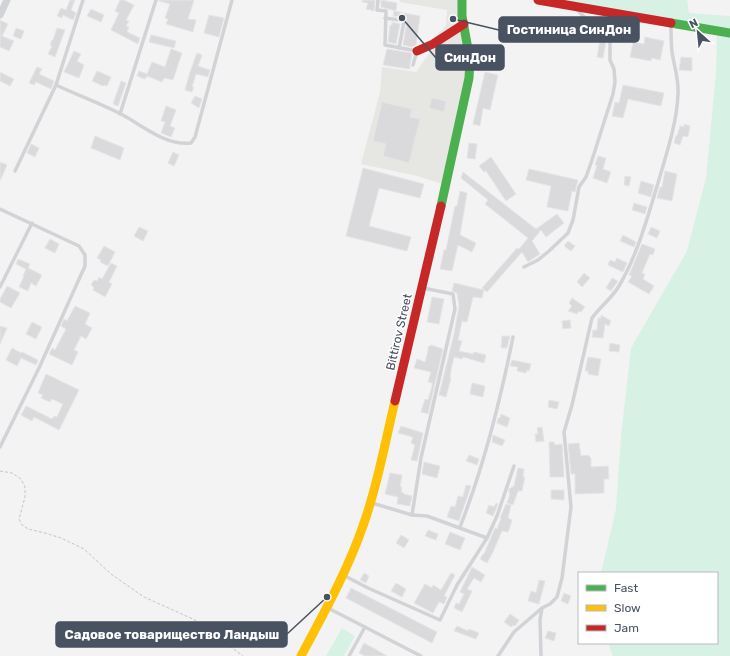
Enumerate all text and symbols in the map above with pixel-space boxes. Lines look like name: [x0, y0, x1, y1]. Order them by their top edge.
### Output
north arrow: [678, 12, 718, 52]
text: N: [687, 16, 700, 31]
callout: Гостиница СинДон: [499, 17, 639, 42]
text: Гостиница СинДон: [507, 22, 631, 37]
callout: СинДон: [436, 45, 504, 70]
text: СинДон: [444, 50, 496, 65]
street label: Bittirov Street: [383, 292, 415, 372]
legend: [578, 572, 718, 644]
text: Fast: [614, 581, 638, 595]
text: Slow: [614, 601, 641, 615]
text: Jam: [614, 621, 639, 635]
callout: Садовое товарищество Ландыш: [56, 622, 287, 647]
text: Садовое товарищество Ландыш: [65, 627, 279, 642]

